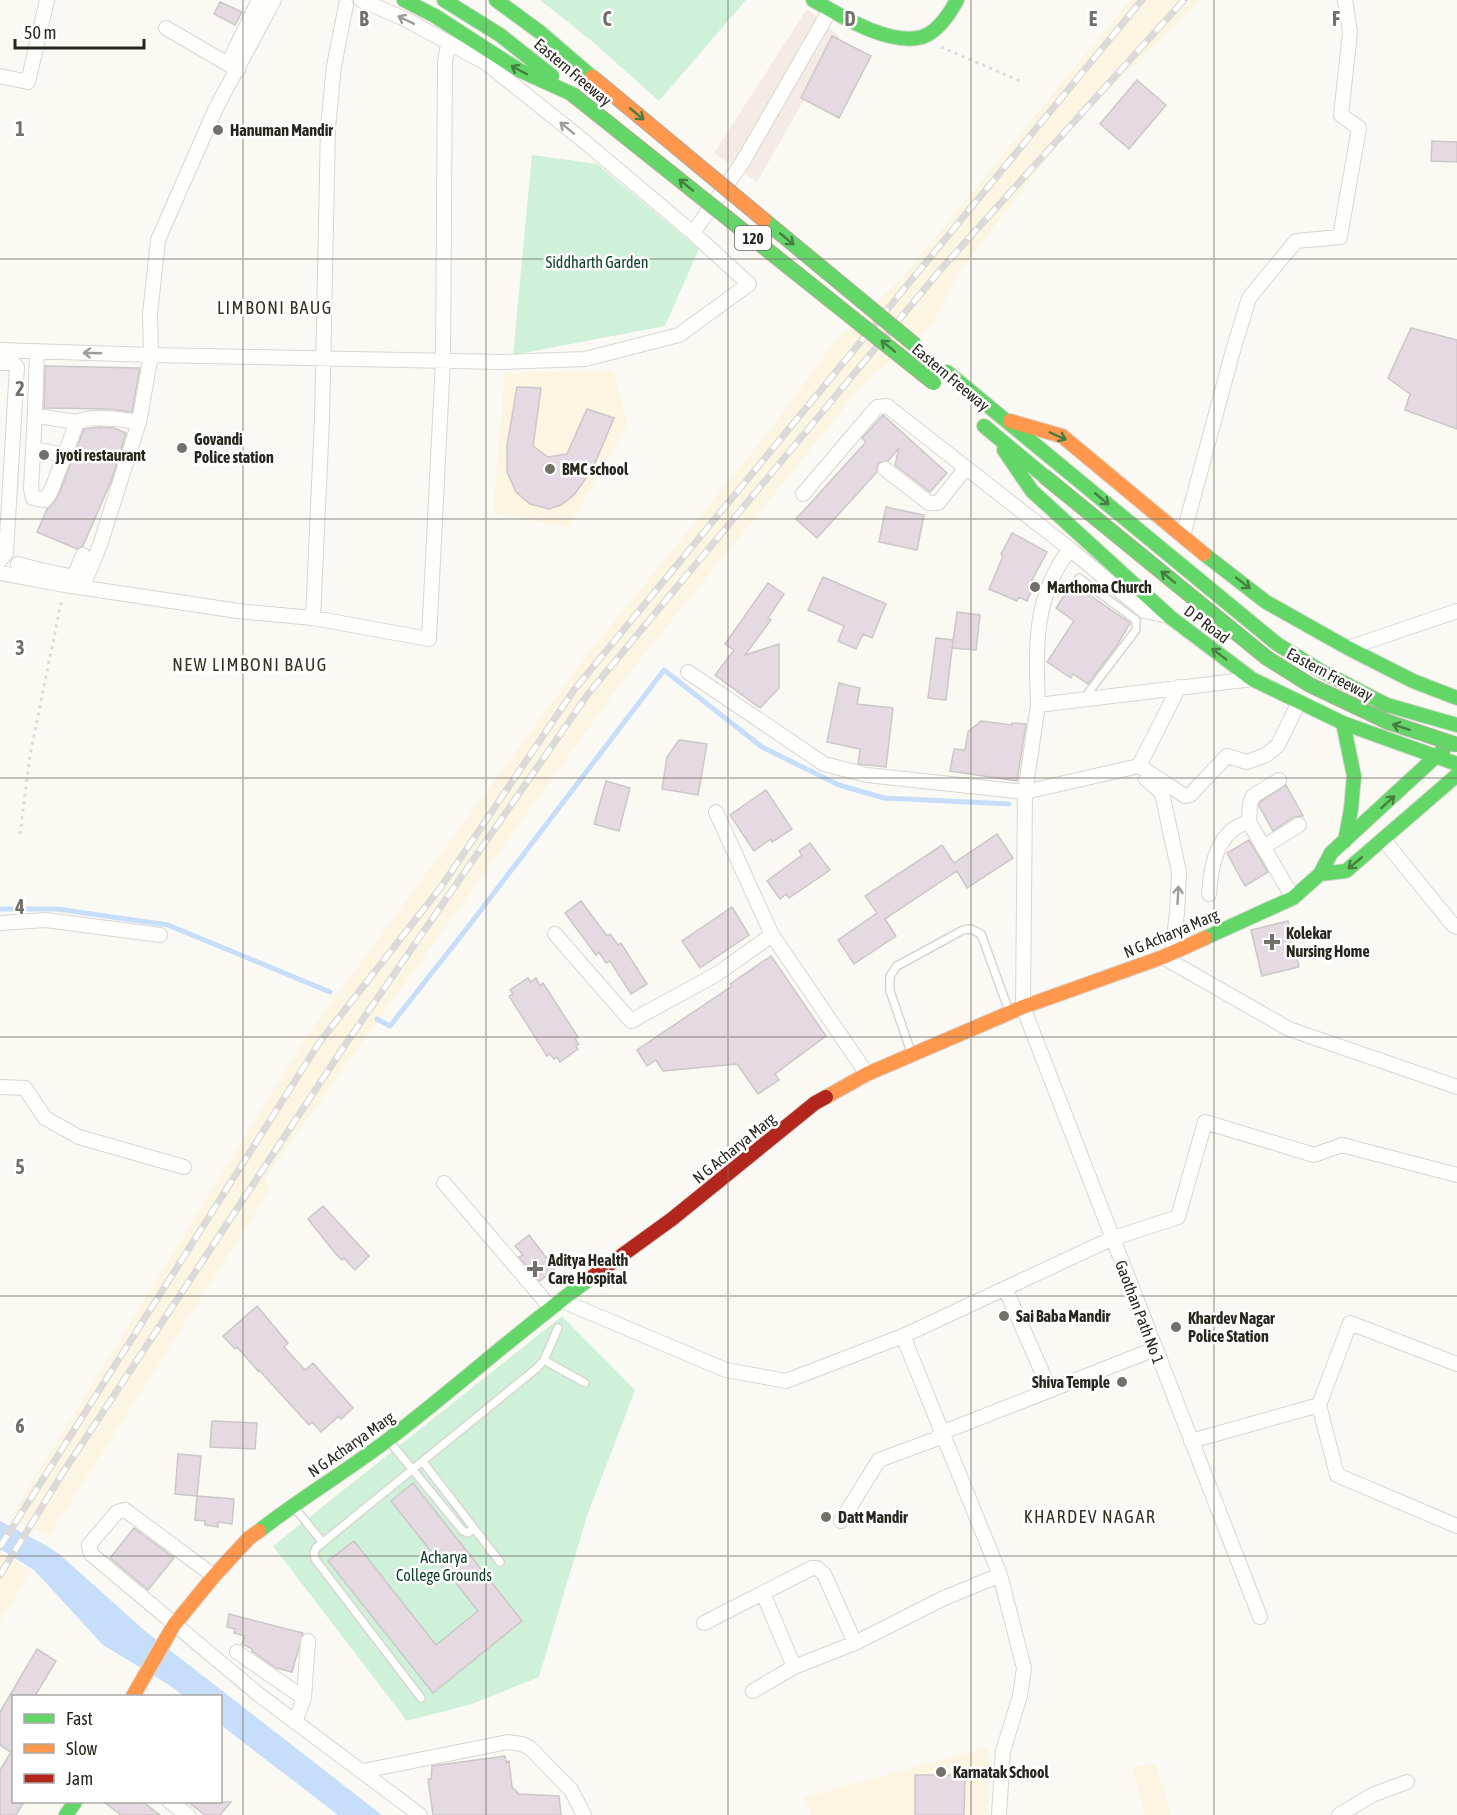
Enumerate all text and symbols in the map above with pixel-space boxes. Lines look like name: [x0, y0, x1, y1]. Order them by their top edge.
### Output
text: B: [359, 7, 369, 30]
text: C: [603, 7, 612, 30]
text: D: [844, 7, 856, 30]
text: E: [1089, 7, 1098, 30]
text: F: [1332, 7, 1340, 30]
scale bar: [15, 12, 144, 50]
one-way arrow: [397, 14, 415, 26]
text: 50 m: [24, 22, 56, 43]
street label: Eastern Freeway: [530, 35, 615, 110]
one-way arrow: [511, 64, 528, 76]
one-way arrow: [629, 108, 645, 121]
text: 1: [15, 117, 25, 140]
place label: Hanuman Mandir: [230, 121, 333, 139]
one-way arrow: [560, 122, 576, 135]
marker: Hanuman Mandir: [211, 123, 225, 137]
one-way arrow: [679, 179, 695, 192]
road number: 120: [735, 226, 771, 250]
one-way arrow: [779, 232, 794, 246]
park label: Siddharth Garden: [545, 253, 649, 271]
district label: LIMBONI BAUG: [217, 297, 333, 318]
one-way arrow: [880, 340, 896, 353]
street label: Eastern Freeway: [908, 340, 993, 415]
one-way arrow: [83, 347, 103, 359]
text: 2: [15, 377, 25, 400]
place label: Govandi Police station: [194, 430, 274, 466]
one-way arrow: [1049, 431, 1067, 442]
marker: Govandi Police station: [175, 441, 189, 455]
place label: jyoti restaurant: [55, 446, 146, 464]
marker: jyoti restaurant: [37, 448, 51, 462]
place label: BMC school: [562, 460, 629, 478]
marker: BMC school: [543, 462, 557, 476]
one-way arrow: [1094, 492, 1110, 505]
one-way arrow: [1161, 571, 1177, 584]
one-way arrow: [1235, 577, 1251, 590]
place label: Marthoma Church: [1047, 578, 1152, 596]
marker: Marthoma Church: [1028, 580, 1042, 594]
street label: D P Road: [1181, 601, 1233, 647]
text: 3: [15, 636, 25, 659]
street label: Eastern Freeway: [1283, 644, 1376, 705]
one-way arrow: [1211, 648, 1227, 661]
district label: NEW LIMBONI BAUG: [172, 654, 328, 675]
one-way arrow: [1393, 720, 1411, 731]
one-way arrow: [1380, 795, 1395, 809]
one-way arrow: [1348, 856, 1363, 870]
one-way arrow: [1173, 885, 1184, 905]
text: 4: [14, 895, 25, 918]
street label: N G Acharya Marg: [1121, 905, 1222, 962]
place label: Kolekar Nursing Home: [1286, 924, 1370, 960]
marker: Kolekar Nursing Home: [1263, 933, 1281, 951]
street label: N G Acharya Marg: [689, 1109, 780, 1188]
text: 5: [15, 1155, 25, 1178]
place label: Aditya Health Care Hospital: [547, 1251, 629, 1287]
street label: Gaothan Path No 1: [1112, 1258, 1168, 1366]
marker: Aditya Health Care Hospital: [526, 1260, 544, 1278]
place label: Sai Baba Mandir: [1016, 1307, 1110, 1325]
marker: Sai Baba Mandir: [997, 1309, 1011, 1323]
place label: Khardev Nagar Police Station: [1188, 1309, 1275, 1345]
marker: Khardev Nagar Police Station: [1169, 1320, 1183, 1334]
place label: Shiva Temple: [1032, 1373, 1110, 1391]
marker: Shiva Temple: [1115, 1375, 1129, 1389]
street label: N G Acharya Marg: [304, 1408, 398, 1481]
text: 6: [15, 1414, 25, 1437]
district label: KHARDEV NAGAR: [1024, 1506, 1156, 1527]
place label: Datt Mandir: [838, 1508, 908, 1526]
marker: Datt Mandir: [819, 1510, 833, 1524]
park label: Acharya College Grounds: [396, 1548, 492, 1585]
legend: [12, 1695, 222, 1803]
text: Fast: [66, 1708, 93, 1729]
text: Slow: [66, 1738, 97, 1759]
place label: Karnatak School: [953, 1763, 1050, 1781]
marker: Karnatak School: [934, 1765, 948, 1779]
text: Jam: [66, 1768, 93, 1789]

